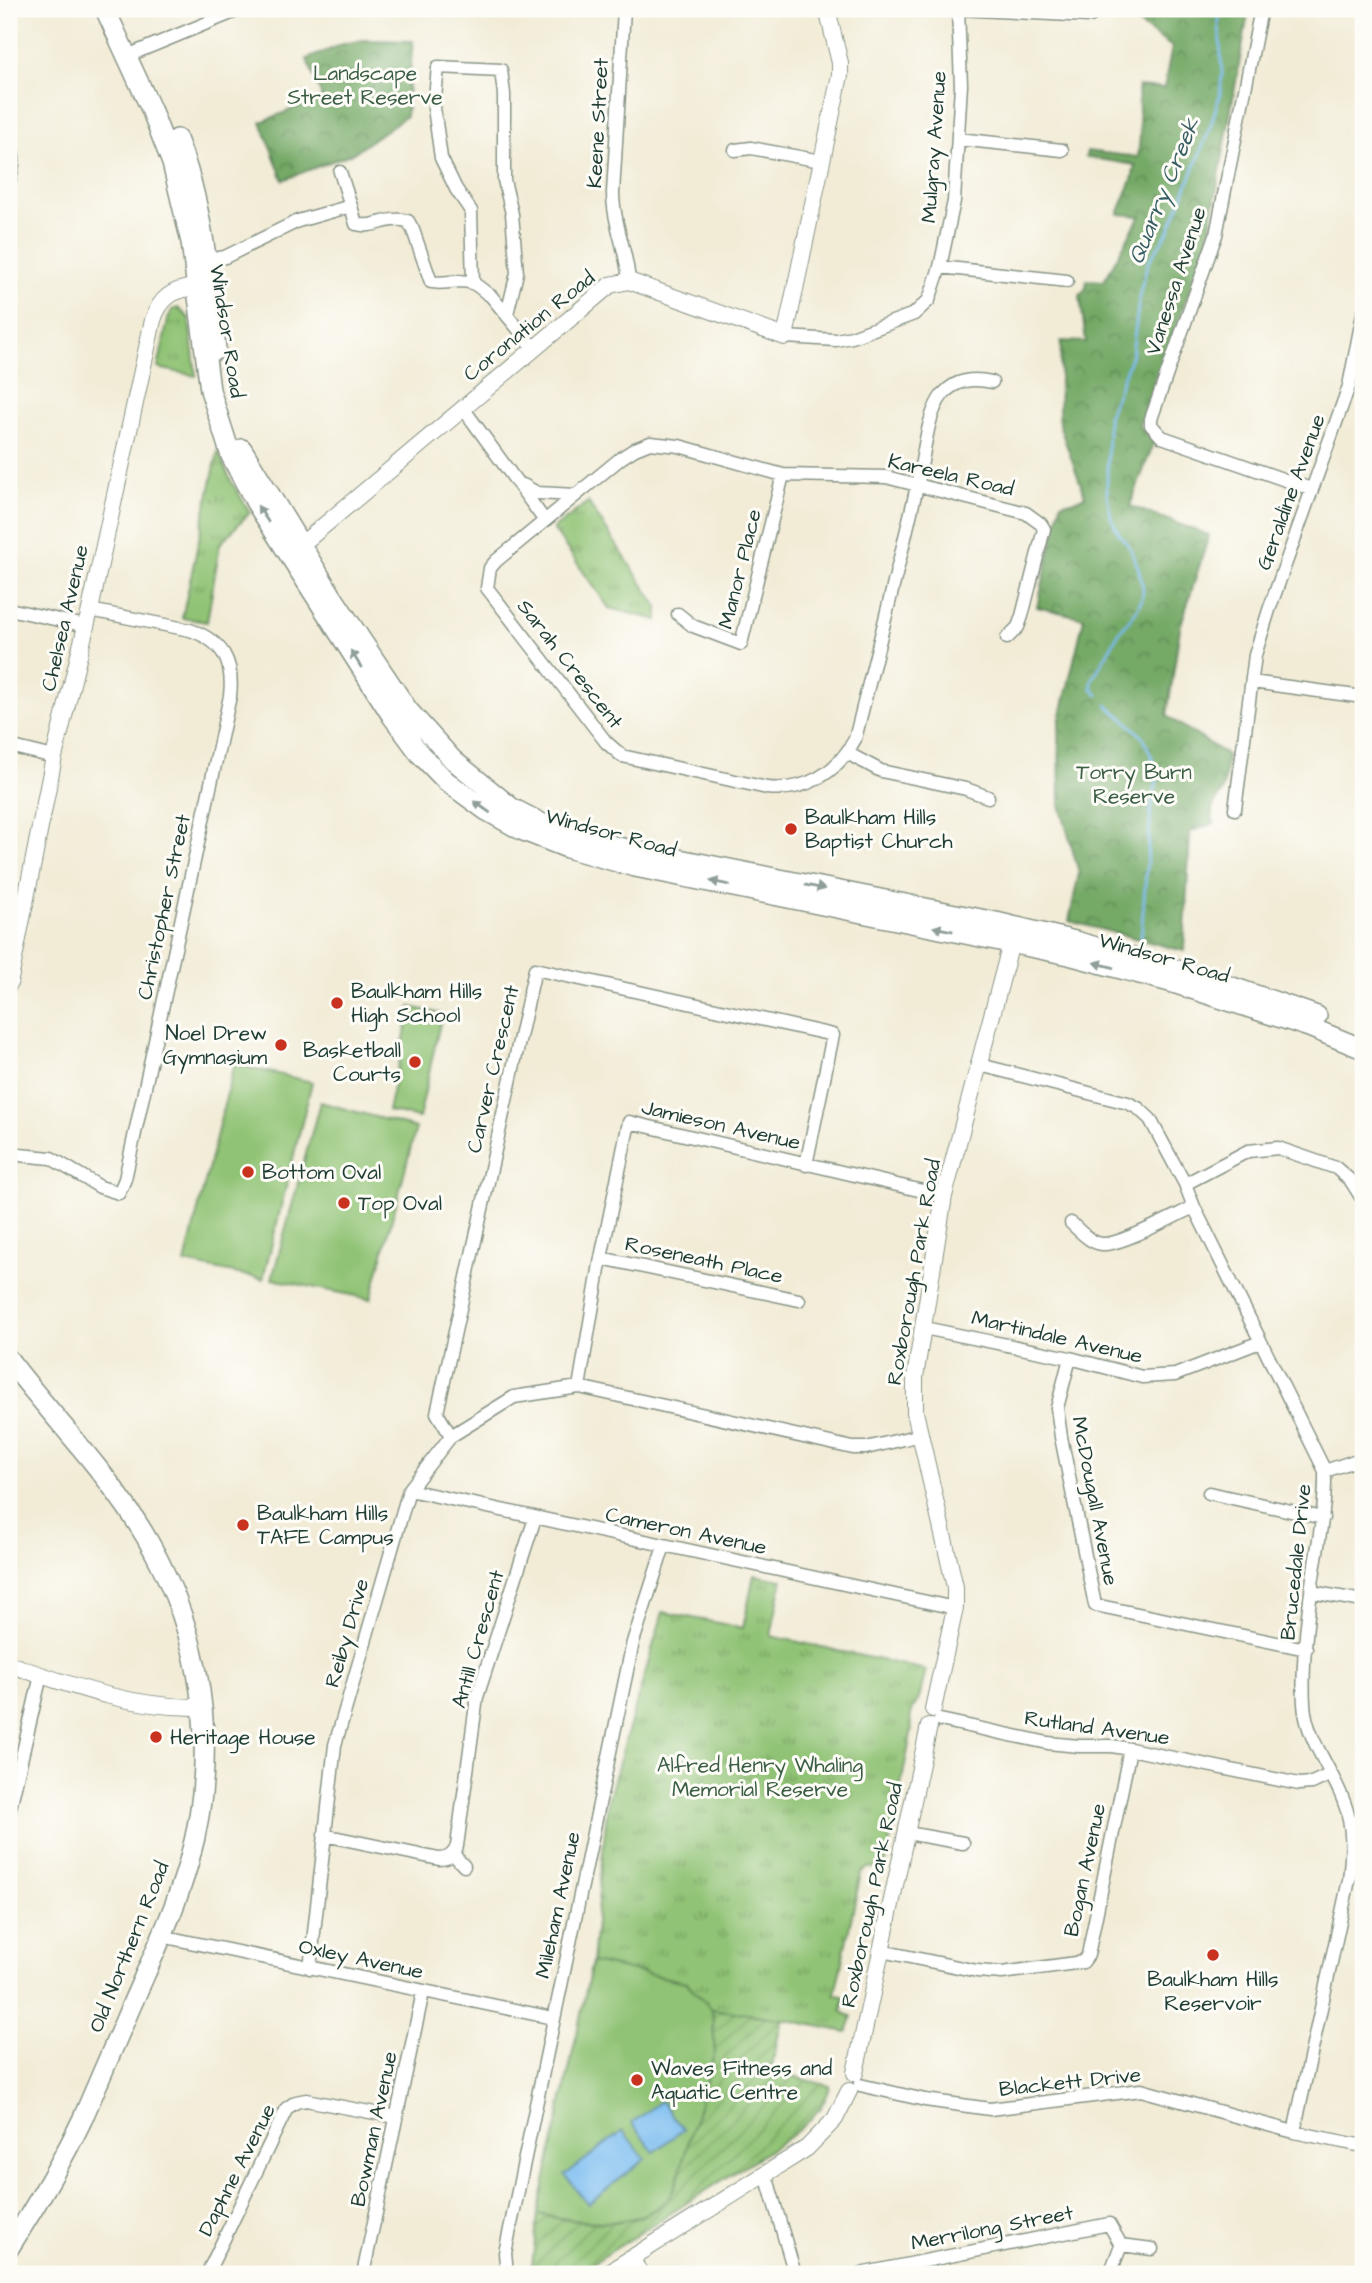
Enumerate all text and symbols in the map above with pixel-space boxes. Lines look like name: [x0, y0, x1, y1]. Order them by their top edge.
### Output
street label: Keene Street: [580, 57, 616, 189]
park label: Landscape Street Reserve: [287, 59, 443, 112]
street label: Mulgray Avenue: [914, 70, 956, 224]
water label: Quarry Creek: [1120, 112, 1209, 269]
street label: Vanessa Avenue: [1138, 203, 1214, 359]
street label: Windsor Road: [202, 262, 252, 400]
street label: Coronation Road: [457, 264, 601, 388]
street label: Geraldine Avenue: [1249, 410, 1333, 574]
street label: Kareela Road: [885, 446, 1017, 504]
one-way arrow: [256, 505, 270, 523]
street label: Manor Place: [711, 506, 769, 632]
street label: Chelsea Avenue: [34, 542, 96, 694]
street label: Sarah Crescent: [510, 593, 630, 735]
one-way arrow: [350, 649, 363, 668]
park label: Torry Burn Reserve: [1076, 758, 1192, 811]
one-way arrow: [473, 800, 491, 814]
street label: Windsor Road: [542, 802, 680, 865]
place label: Baulkham Hills Baptist Church: [805, 803, 953, 857]
street label: Christopher Street: [130, 811, 199, 1003]
marker: Baulkham Hills Baptist Church: [783, 821, 799, 837]
one-way arrow: [709, 878, 731, 889]
one-way arrow: [804, 881, 826, 892]
one-way arrow: [932, 923, 954, 934]
street label: Windsor Road: [1095, 925, 1233, 991]
one-way arrow: [1093, 959, 1114, 969]
place label: Baulkham Hills High School: [351, 977, 482, 1032]
street label: Carver Crescent: [460, 982, 527, 1156]
marker: Baulkham Hills High School: [329, 995, 345, 1011]
place label: Noel Drew Gymnasium: [163, 1019, 268, 1074]
place label: Basketball Courts: [303, 1036, 401, 1089]
marker: Noel Drew Gymnasium: [273, 1037, 289, 1053]
marker: Basketball Courts: [407, 1054, 423, 1070]
street label: Jamieson Avenue: [639, 1093, 803, 1157]
street label: Roxborough Park Road: [880, 1156, 950, 1388]
place label: Bottom Oval: [262, 1158, 381, 1187]
marker: Bottom Oval: [240, 1164, 256, 1180]
place label: Top Oval: [358, 1189, 442, 1219]
marker: Top Oval: [336, 1195, 352, 1211]
street label: Roseneath Place: [622, 1229, 786, 1291]
street label: Martindale Avenue: [969, 1303, 1145, 1371]
street label: McDougall Avenue: [1062, 1414, 1126, 1588]
street label: Brucedale Drive: [1273, 1482, 1319, 1642]
place label: Baulkham Hills TAFE Campus: [257, 1499, 394, 1553]
street label: Cameron Avenue: [603, 1500, 769, 1562]
marker: Baulkham Hills TAFE Campus: [235, 1517, 251, 1533]
street label: Antill Crescent: [444, 1566, 512, 1712]
street label: Reiby Drive: [318, 1575, 378, 1691]
street label: Rutland Avenue: [1023, 1703, 1171, 1753]
place label: Heritage House: [170, 1723, 316, 1754]
marker: Heritage House: [148, 1729, 164, 1745]
park label: Alfred Henry Whaling Memorial Reserve: [657, 1751, 863, 1804]
street label: Roxborough Park Road: [834, 1780, 912, 2011]
street label: Bogan Avenue: [1057, 1801, 1115, 1940]
street label: Mileham Avenue: [528, 1829, 588, 1981]
street label: Old Northern Road: [81, 1857, 177, 2037]
street label: Oxley Avenue: [296, 1932, 426, 1988]
marker: Baulkham Hills Reservoir: [1205, 1947, 1221, 1963]
place label: Baulkham Hills Reservoir: [1147, 1965, 1279, 2018]
street label: Bowman Avenue: [343, 2049, 405, 2209]
place label: Waves Fitness and Aquatic Centre: [651, 2054, 832, 2107]
street label: Blackett Drive: [998, 2060, 1142, 2104]
marker: Waves Fitness and Aquatic Centre: [629, 2072, 645, 2088]
street label: Daphne Avenue: [191, 2099, 284, 2242]
street label: Merrilong Street: [908, 2198, 1076, 2260]

